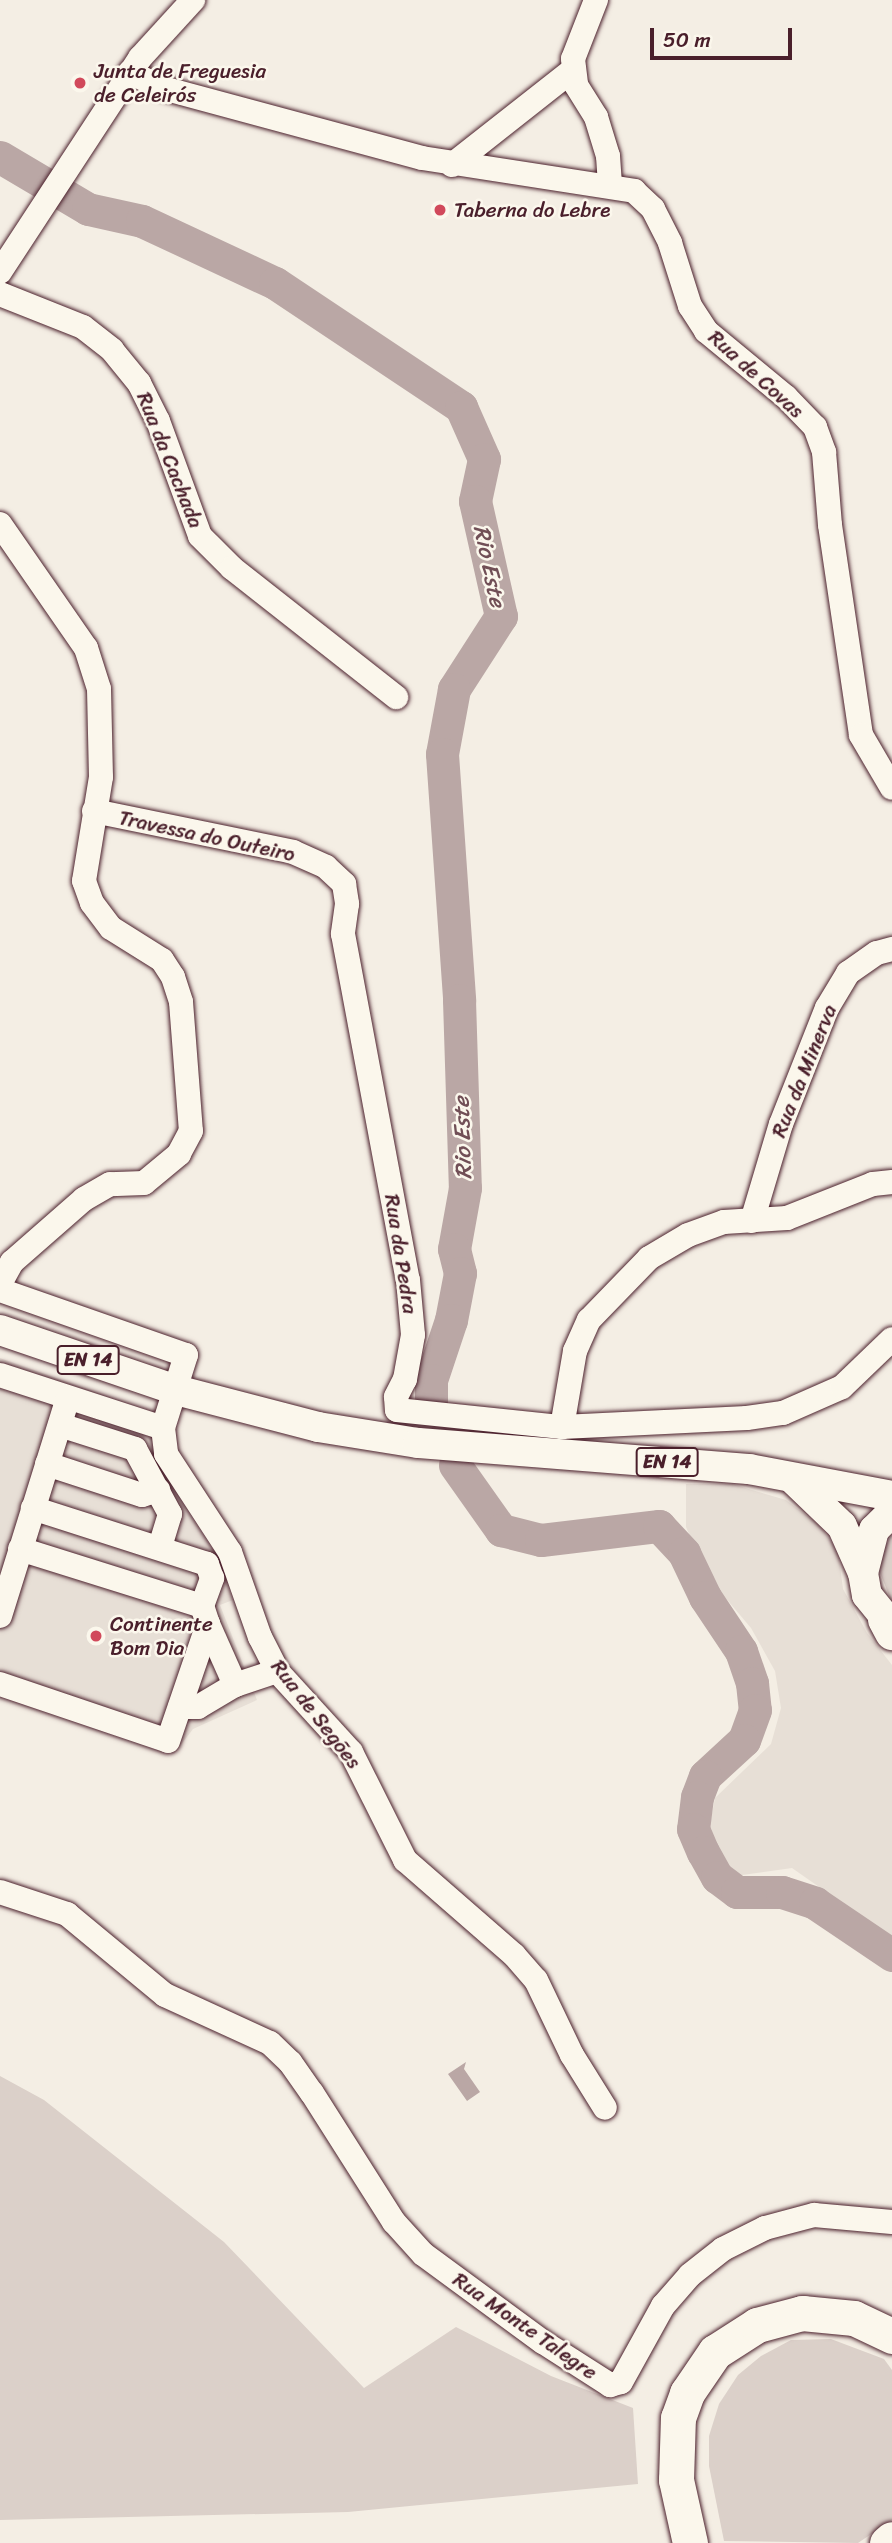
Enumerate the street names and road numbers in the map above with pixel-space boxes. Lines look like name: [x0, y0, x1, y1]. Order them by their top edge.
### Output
street label: Rua de Covas: [703, 324, 809, 424]
street label: Rua da Cachada: [131, 388, 209, 532]
street label: Travessa do Outeiro: [116, 805, 298, 867]
street label: Rua da Minerva: [766, 1001, 842, 1141]
street label: Rua da Pedra: [379, 1192, 423, 1316]
road number: EN 14: [56, 1344, 119, 1376]
road number: EN 14: [636, 1446, 698, 1478]
street label: Rua de Segões: [265, 1654, 367, 1774]
street label: Rua Monte Talegre: [448, 2267, 602, 2385]

